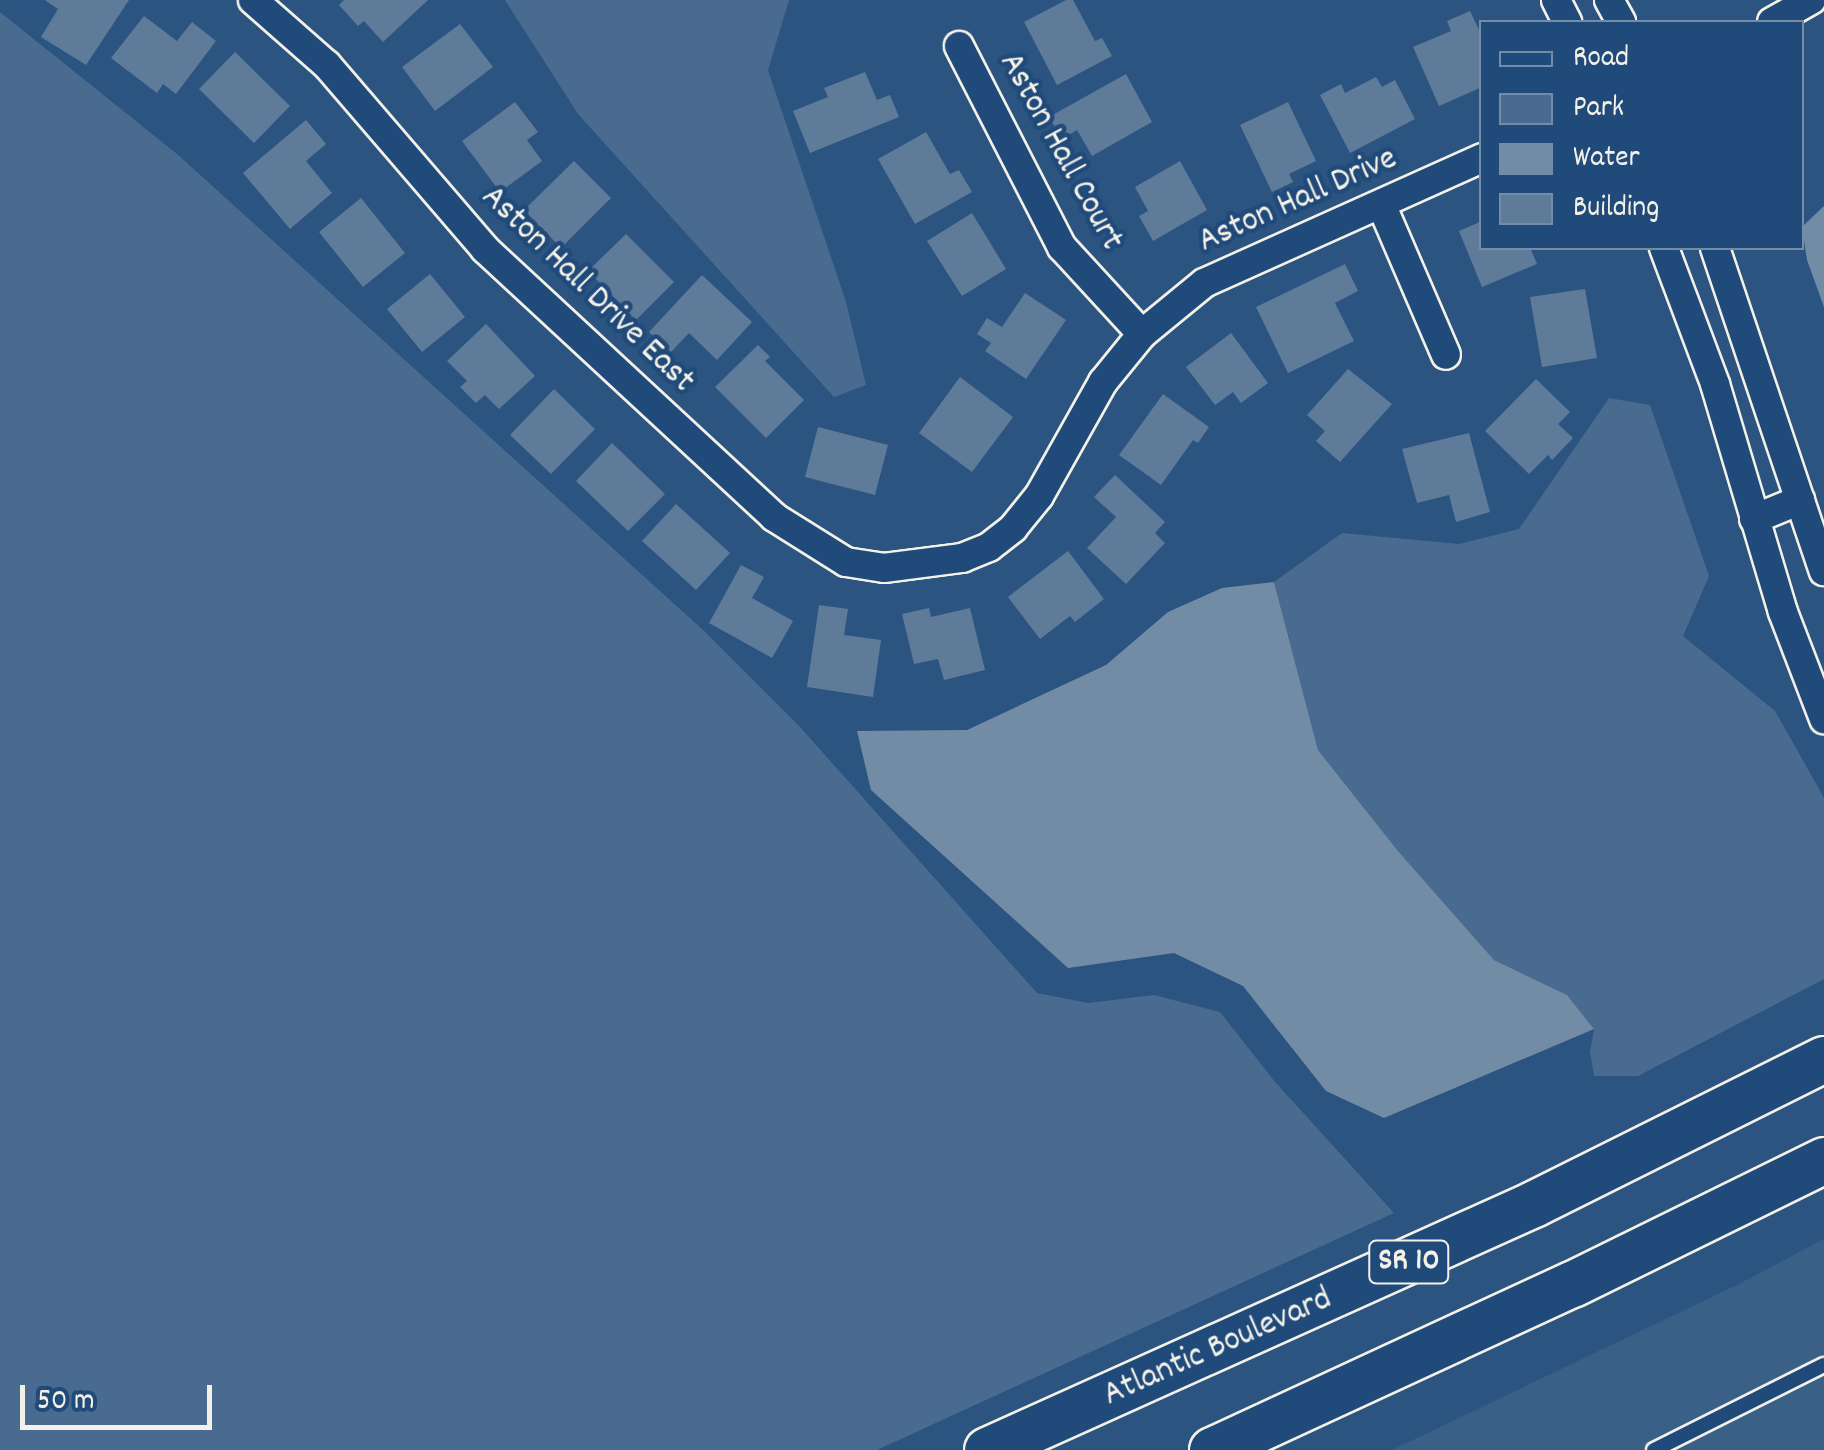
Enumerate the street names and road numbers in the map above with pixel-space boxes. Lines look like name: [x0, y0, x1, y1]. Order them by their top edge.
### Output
street label: Aston Hall Court: [988, 46, 1132, 258]
street label: Aston Hall Drive: [1192, 139, 1404, 263]
street label: Aston Hall Drive East: [471, 177, 703, 403]
road number: SR 10: [1366, 1235, 1452, 1289]
street label: Atlantic Boulevard: [1097, 1279, 1339, 1417]

